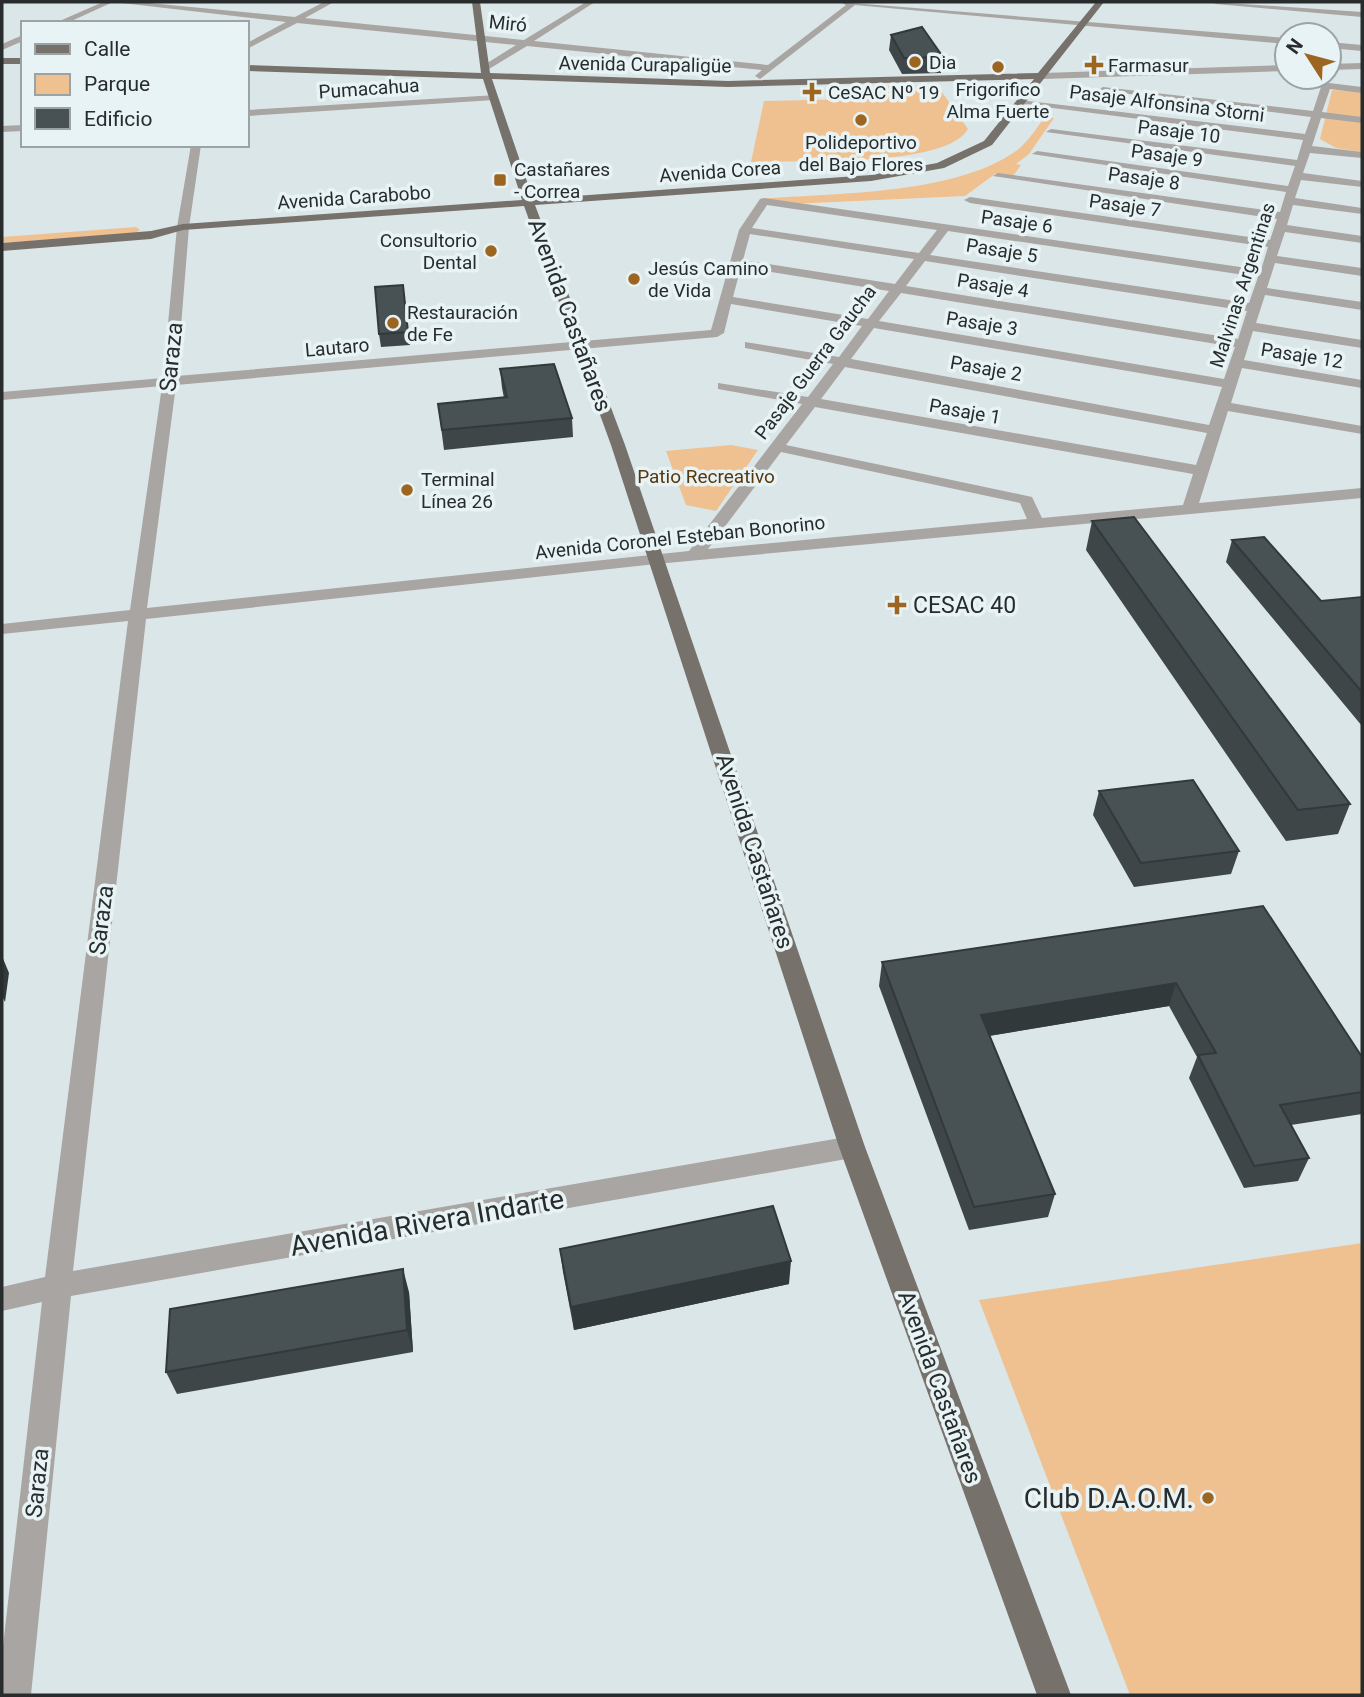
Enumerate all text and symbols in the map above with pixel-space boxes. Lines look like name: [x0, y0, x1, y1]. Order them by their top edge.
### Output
street label: Miró: [488, 10, 528, 37]
legend: [21, 21, 248, 147]
north arrow: [1273, 21, 1343, 91]
text: N: [1281, 34, 1308, 58]
text: Calle: [84, 37, 130, 61]
street label: Avenida Curapaligüe: [558, 51, 732, 78]
place label: Dia: [929, 51, 956, 74]
marker: Dia: [907, 54, 923, 70]
place label: Farmasur: [1108, 54, 1189, 77]
marker: Farmasur: [1086, 57, 1102, 73]
marker: Frigorifico Alma Fuerte: [990, 59, 1006, 75]
text: Parque: [84, 72, 150, 96]
street label: Pumacahua: [318, 74, 420, 103]
place label: Frigorifico Alma Fuerte: [947, 78, 1049, 123]
street label: Pasaje Alfonsina Storni: [1068, 80, 1266, 127]
place label: CeSAC Nº 19: [828, 81, 939, 104]
marker: CeSAC Nº 19: [802, 82, 822, 102]
text: Edificio: [84, 107, 152, 131]
marker: Polideportivo del Bajo Flores: [853, 112, 869, 128]
street label: Pasaje 10: [1136, 115, 1222, 148]
place label: Polideportivo del Bajo Flores: [799, 131, 923, 176]
street label: Pasaje 9: [1129, 139, 1204, 172]
street label: Avenida Corea: [658, 156, 782, 187]
place label: Castañares - Correa: [514, 158, 610, 203]
street label: Pasaje 8: [1106, 162, 1181, 195]
marker: Castañares - Correa: [492, 172, 508, 188]
street label: Avenida Carabobo: [276, 181, 432, 214]
street label: Pasaje 7: [1087, 189, 1162, 222]
street label: Malvinas Argentinas: [1205, 200, 1280, 371]
street label: Pasaje 6: [979, 205, 1054, 238]
street label: Avenida Castañares: [522, 215, 617, 415]
place label: Consultorio Dental: [380, 229, 477, 274]
street label: Pasaje 5: [964, 233, 1039, 268]
marker: Consultorio Dental: [483, 243, 499, 259]
place label: Jesús Camino de Vida: [648, 257, 769, 302]
street label: Pasaje 4: [955, 268, 1031, 303]
marker: Jesús Camino de Vida: [626, 271, 642, 287]
street label: Pasaje Guerra Gaucha: [750, 281, 881, 444]
place label: Restauración de Fe: [407, 301, 518, 346]
street label: Pasaje 3: [944, 306, 1019, 341]
marker: Restauración de Fe: [385, 315, 401, 331]
street label: Saraza: [154, 321, 189, 393]
street label: Lautaro: [304, 333, 370, 362]
street label: Pasaje 12: [1259, 338, 1345, 373]
street label: Pasaje 2: [948, 351, 1024, 386]
street label: Pasaje 1: [927, 394, 1003, 429]
park label: Patio Recreativo: [637, 465, 775, 488]
place label: Terminal Línea 26: [421, 468, 495, 513]
marker: Terminal Línea 26: [399, 482, 415, 498]
street label: Avenida Coronel Esteban Bonorino: [534, 511, 826, 564]
place label: CESAC 40: [913, 592, 1016, 619]
marker: CESAC 40: [887, 595, 907, 615]
street label: Avenida Castañares: [710, 750, 799, 952]
street label: Saraza: [84, 884, 119, 956]
street label: Avenida Rivera Indarte: [287, 1182, 567, 1263]
street label: Avenida Castañares: [892, 1287, 987, 1487]
street label: Saraza: [20, 1447, 55, 1519]
place label: Club D.A.O.M.: [1024, 1482, 1194, 1515]
marker: Club D.A.O.M.: [1200, 1490, 1216, 1506]

